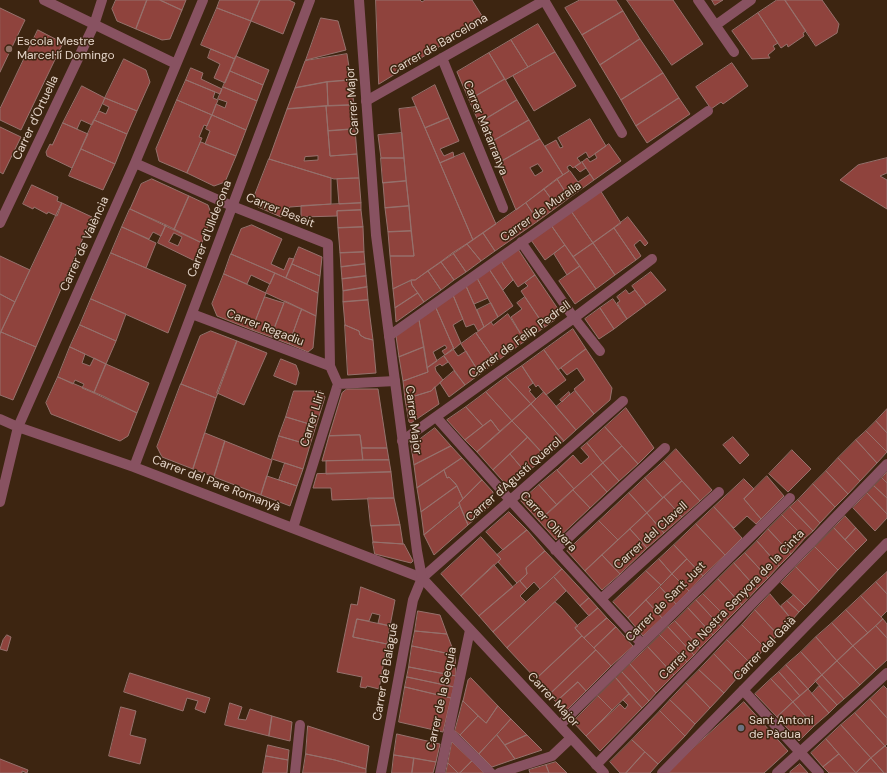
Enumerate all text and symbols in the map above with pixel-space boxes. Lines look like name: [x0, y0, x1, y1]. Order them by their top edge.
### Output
street label: Carrer de Barcelona: [387, 11, 491, 79]
place label: Escola Mestre Marcel·lí Domingo: [17, 35, 115, 63]
marker: Escola Mestre Marcel·lí Domingo: [4, 44, 14, 54]
street label: Carrer Major: [343, 66, 363, 136]
street label: Carrer d'Ortuella: [10, 73, 62, 163]
street label: Carrer Matarranya: [459, 79, 511, 177]
street label: Carrer d'Ulldecona: [185, 179, 235, 279]
street label: Carrer de Muralla: [498, 179, 584, 245]
street label: Carrer Beseit: [244, 191, 316, 231]
street label: Carrer de València: [58, 194, 112, 294]
street label: Carrer de Felip Pedrell: [466, 298, 574, 382]
street label: Carrer Regadiu: [224, 307, 306, 349]
street label: Carrer Major: [402, 385, 424, 455]
street label: Carrer Lliri: [298, 389, 328, 449]
street label: Carrer d'Agustí Querol: [463, 435, 565, 525]
street label: Carrer del Pare Romanyà: [150, 453, 282, 515]
street label: Carrer Olivera: [517, 489, 579, 555]
street label: Carrer del Clavell: [611, 499, 691, 573]
street label: Carrer de Nostra Senyora de la Cinta: [656, 527, 808, 683]
street label: Carrer de Sant Just: [623, 559, 709, 645]
street label: Carrer del Gaià: [731, 614, 799, 684]
street label: Carrer de Balagué: [370, 622, 402, 722]
street label: Carrer de la Sequia: [424, 646, 460, 752]
street label: Carrer Major: [524, 670, 582, 730]
place label: Sant Antoni de Pàdua: [749, 714, 814, 742]
marker: Sant Antoni de Pàdua: [736, 723, 746, 733]

